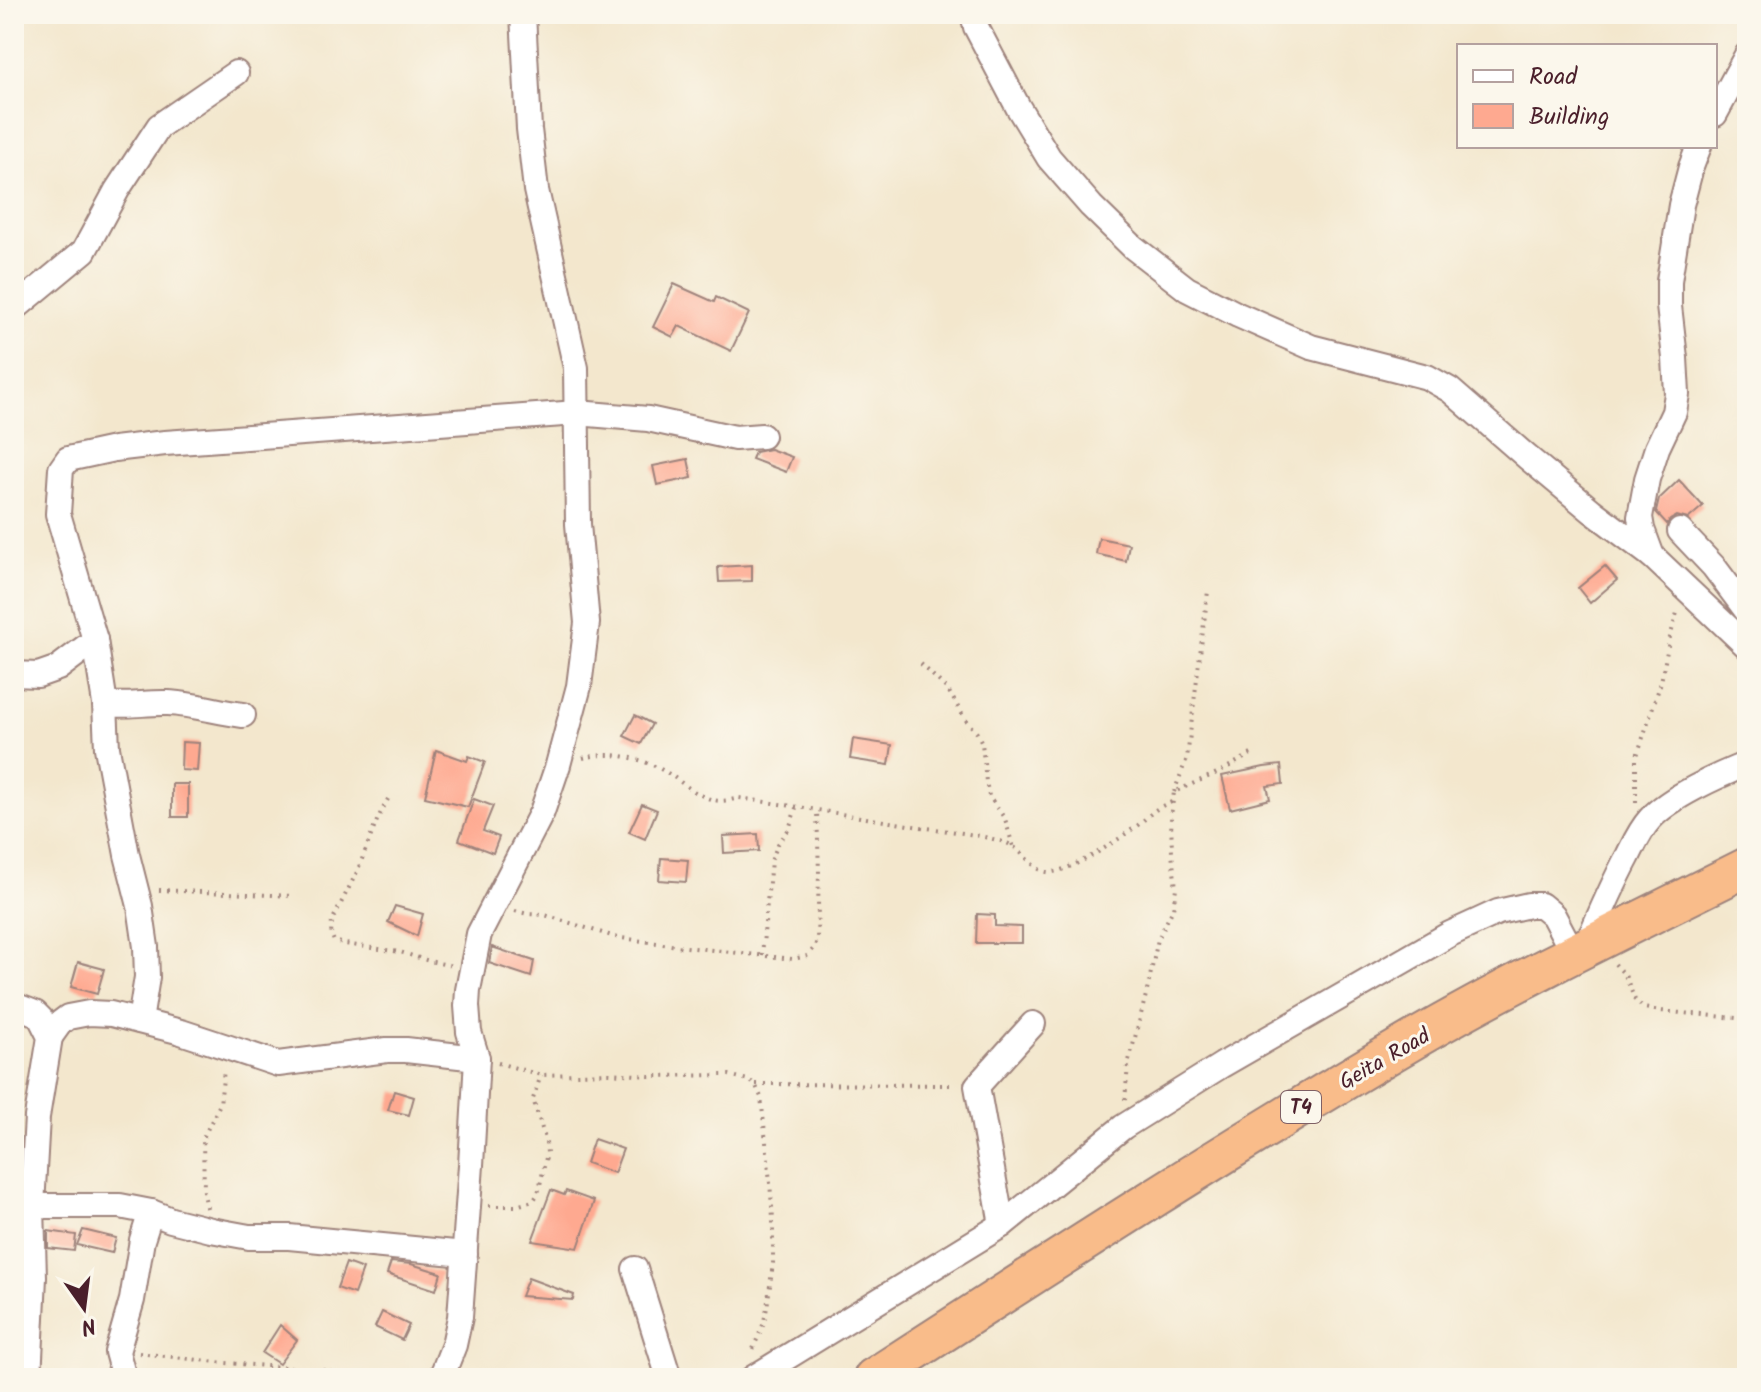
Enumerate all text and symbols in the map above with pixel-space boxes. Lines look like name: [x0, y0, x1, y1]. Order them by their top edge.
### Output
legend: [1457, 44, 1717, 148]
text: Road: [1529, 58, 1578, 97]
text: Building: [1529, 98, 1609, 137]
street label: Geita Road: [1333, 1019, 1438, 1100]
road number: T4: [1281, 1091, 1321, 1123]
north arrow: [44, 1268, 124, 1348]
text: N: [77, 1306, 99, 1344]

